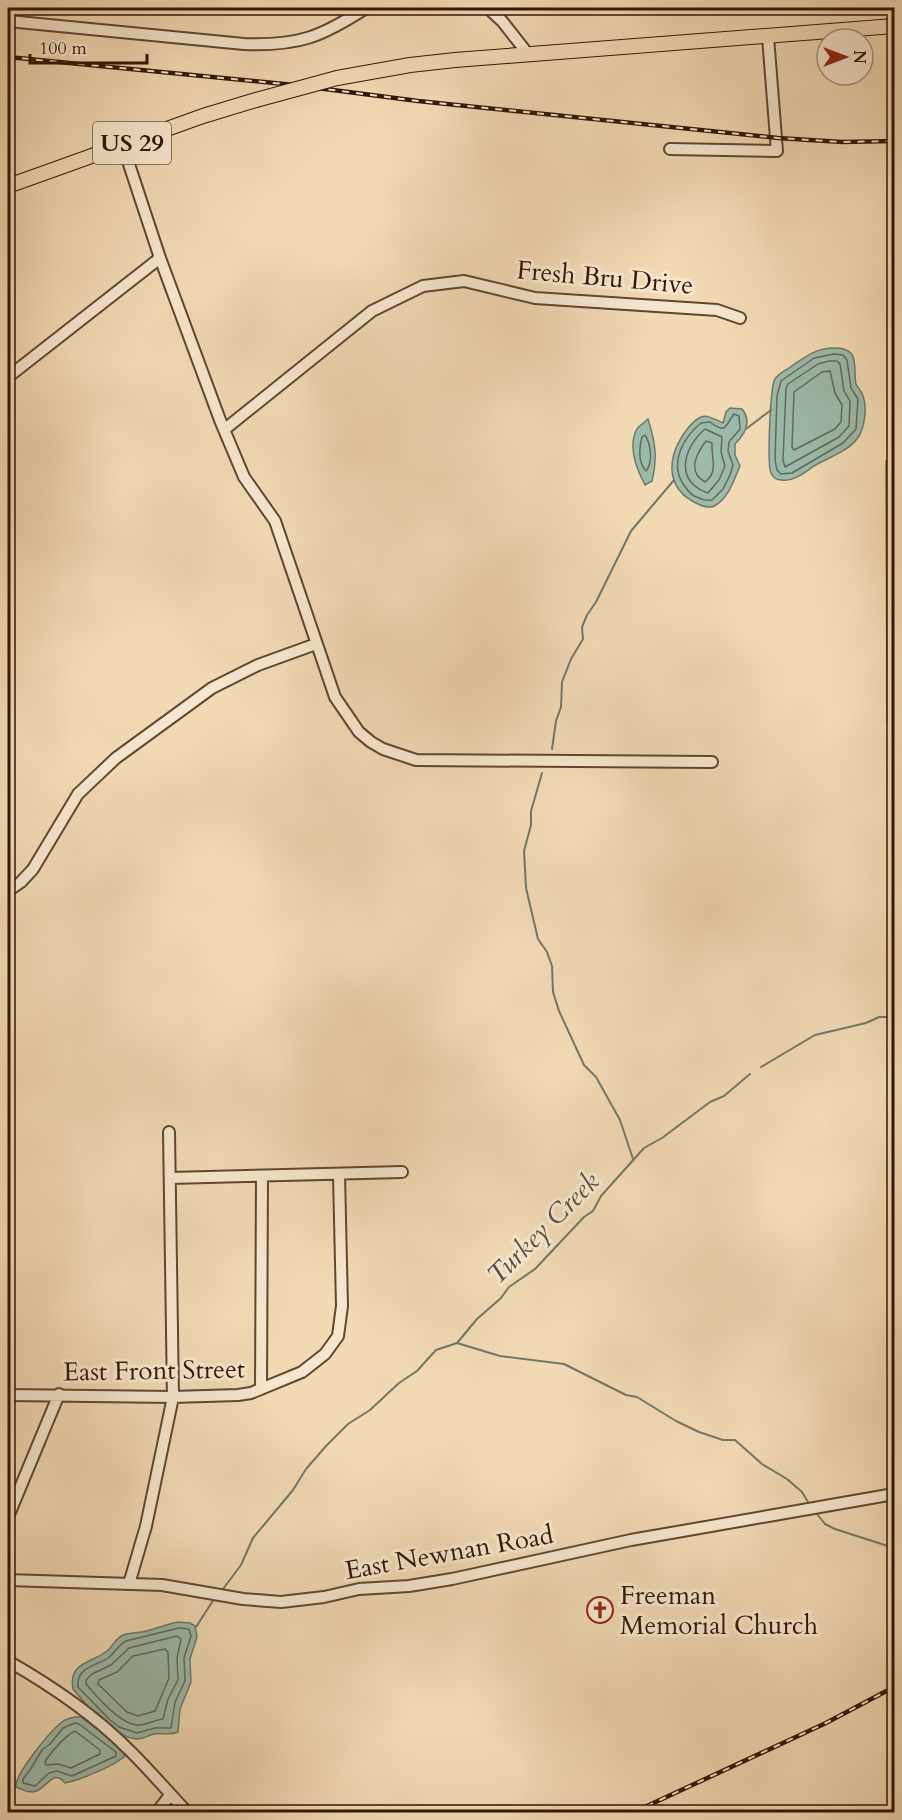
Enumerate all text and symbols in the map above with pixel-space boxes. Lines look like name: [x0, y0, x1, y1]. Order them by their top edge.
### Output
scale bar: [30, 27, 147, 65]
north arrow: [815, 27, 875, 87]
text: 100 m: [39, 36, 87, 61]
text: N: [848, 50, 870, 64]
road number: US 29: [93, 122, 171, 164]
street label: Fresh Bru Drive: [515, 252, 695, 303]
water label: Turkey Creek: [479, 1164, 608, 1293]
street label: East Front Street: [63, 1351, 245, 1390]
street label: East Newnan Road: [342, 1517, 556, 1588]
place label: Freeman Memorial Church: [620, 1578, 818, 1643]
church icon: Freeman Memorial Church: [585, 1595, 615, 1625]

